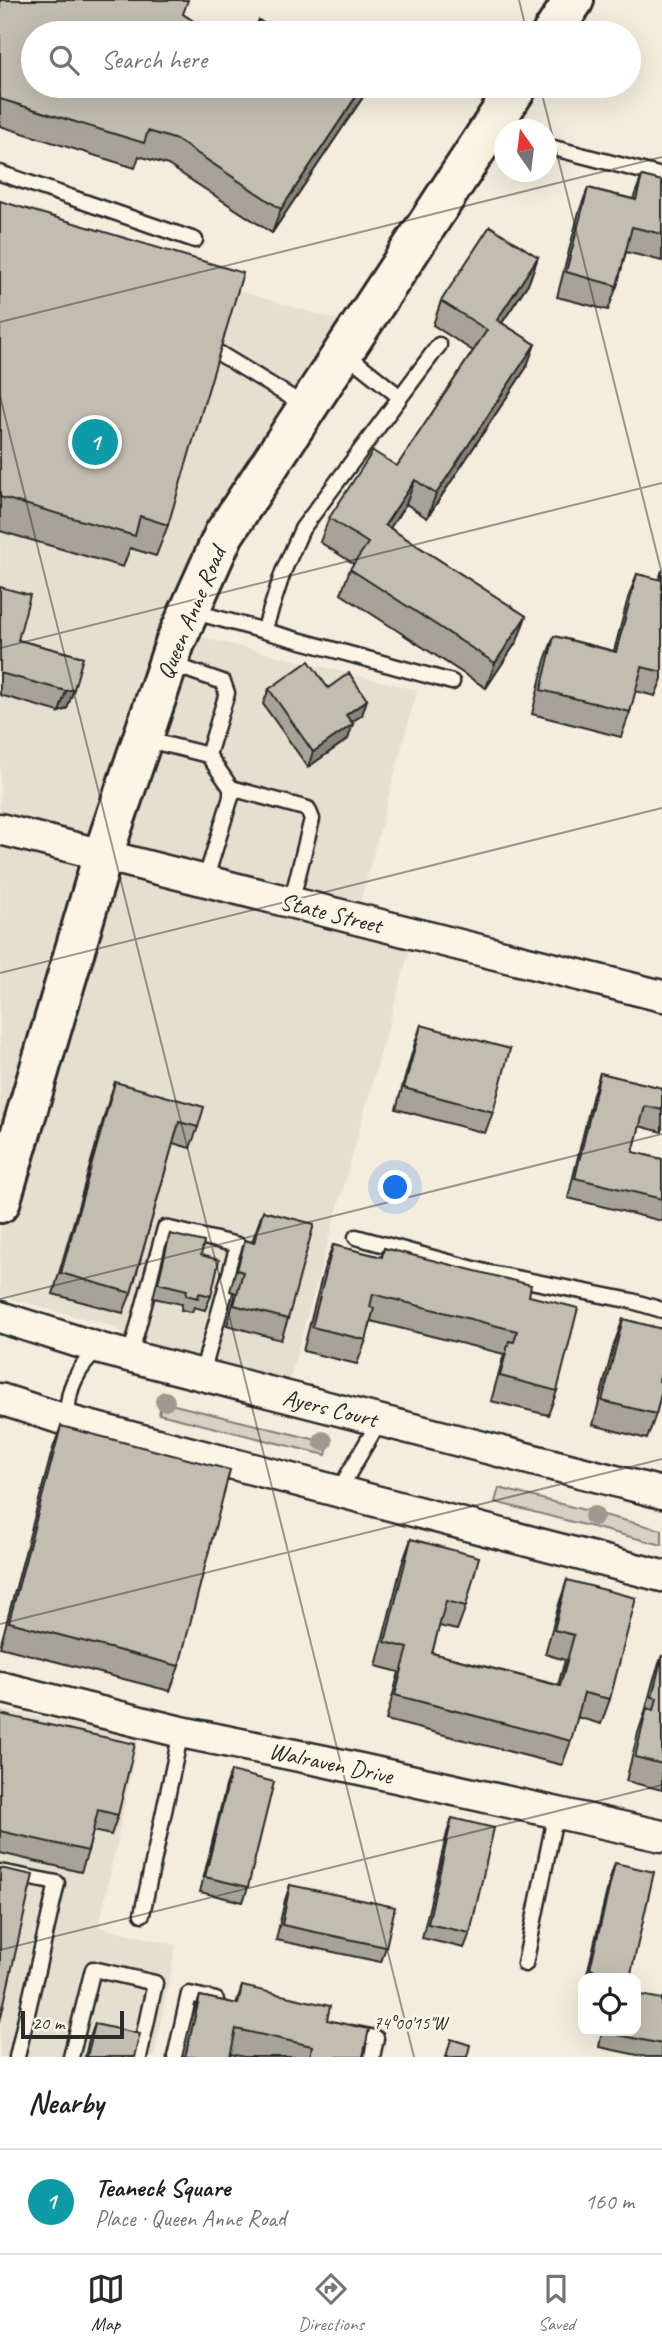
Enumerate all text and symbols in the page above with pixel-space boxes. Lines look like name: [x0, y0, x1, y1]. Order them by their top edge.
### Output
search box: [21, 21, 641, 98]
icon: search: [45, 41, 83, 79]
text: Search here: [101, 43, 207, 76]
north arrow: [494, 119, 557, 182]
pin: 1: [72, 416, 118, 468]
street label: Queen Anne Road: [150, 539, 234, 684]
street label: State Street: [277, 886, 387, 941]
your location: [378, 1170, 412, 1204]
street label: Ayers Court: [280, 1382, 382, 1435]
street label: Walraven Drive: [267, 1735, 397, 1791]
map controls: [578, 1973, 641, 2036]
button: locate: [578, 1973, 641, 2036]
scale bar: [21, 2008, 124, 2040]
text: 20 m: [32, 2011, 64, 2035]
text: 74°00'15"W: [373, 2012, 450, 2034]
text: Nearby: [28, 2084, 104, 2122]
text: Teaneck Square: [95, 2171, 230, 2204]
text: 1: [46, 2187, 56, 2216]
text: 160 m: [585, 2187, 634, 2216]
text: Place · Queen Anne Road: [95, 2204, 286, 2233]
tab: Map: [87, 2270, 125, 2336]
tab: Directions: [298, 2270, 364, 2336]
tab: Saved: [537, 2270, 575, 2336]

